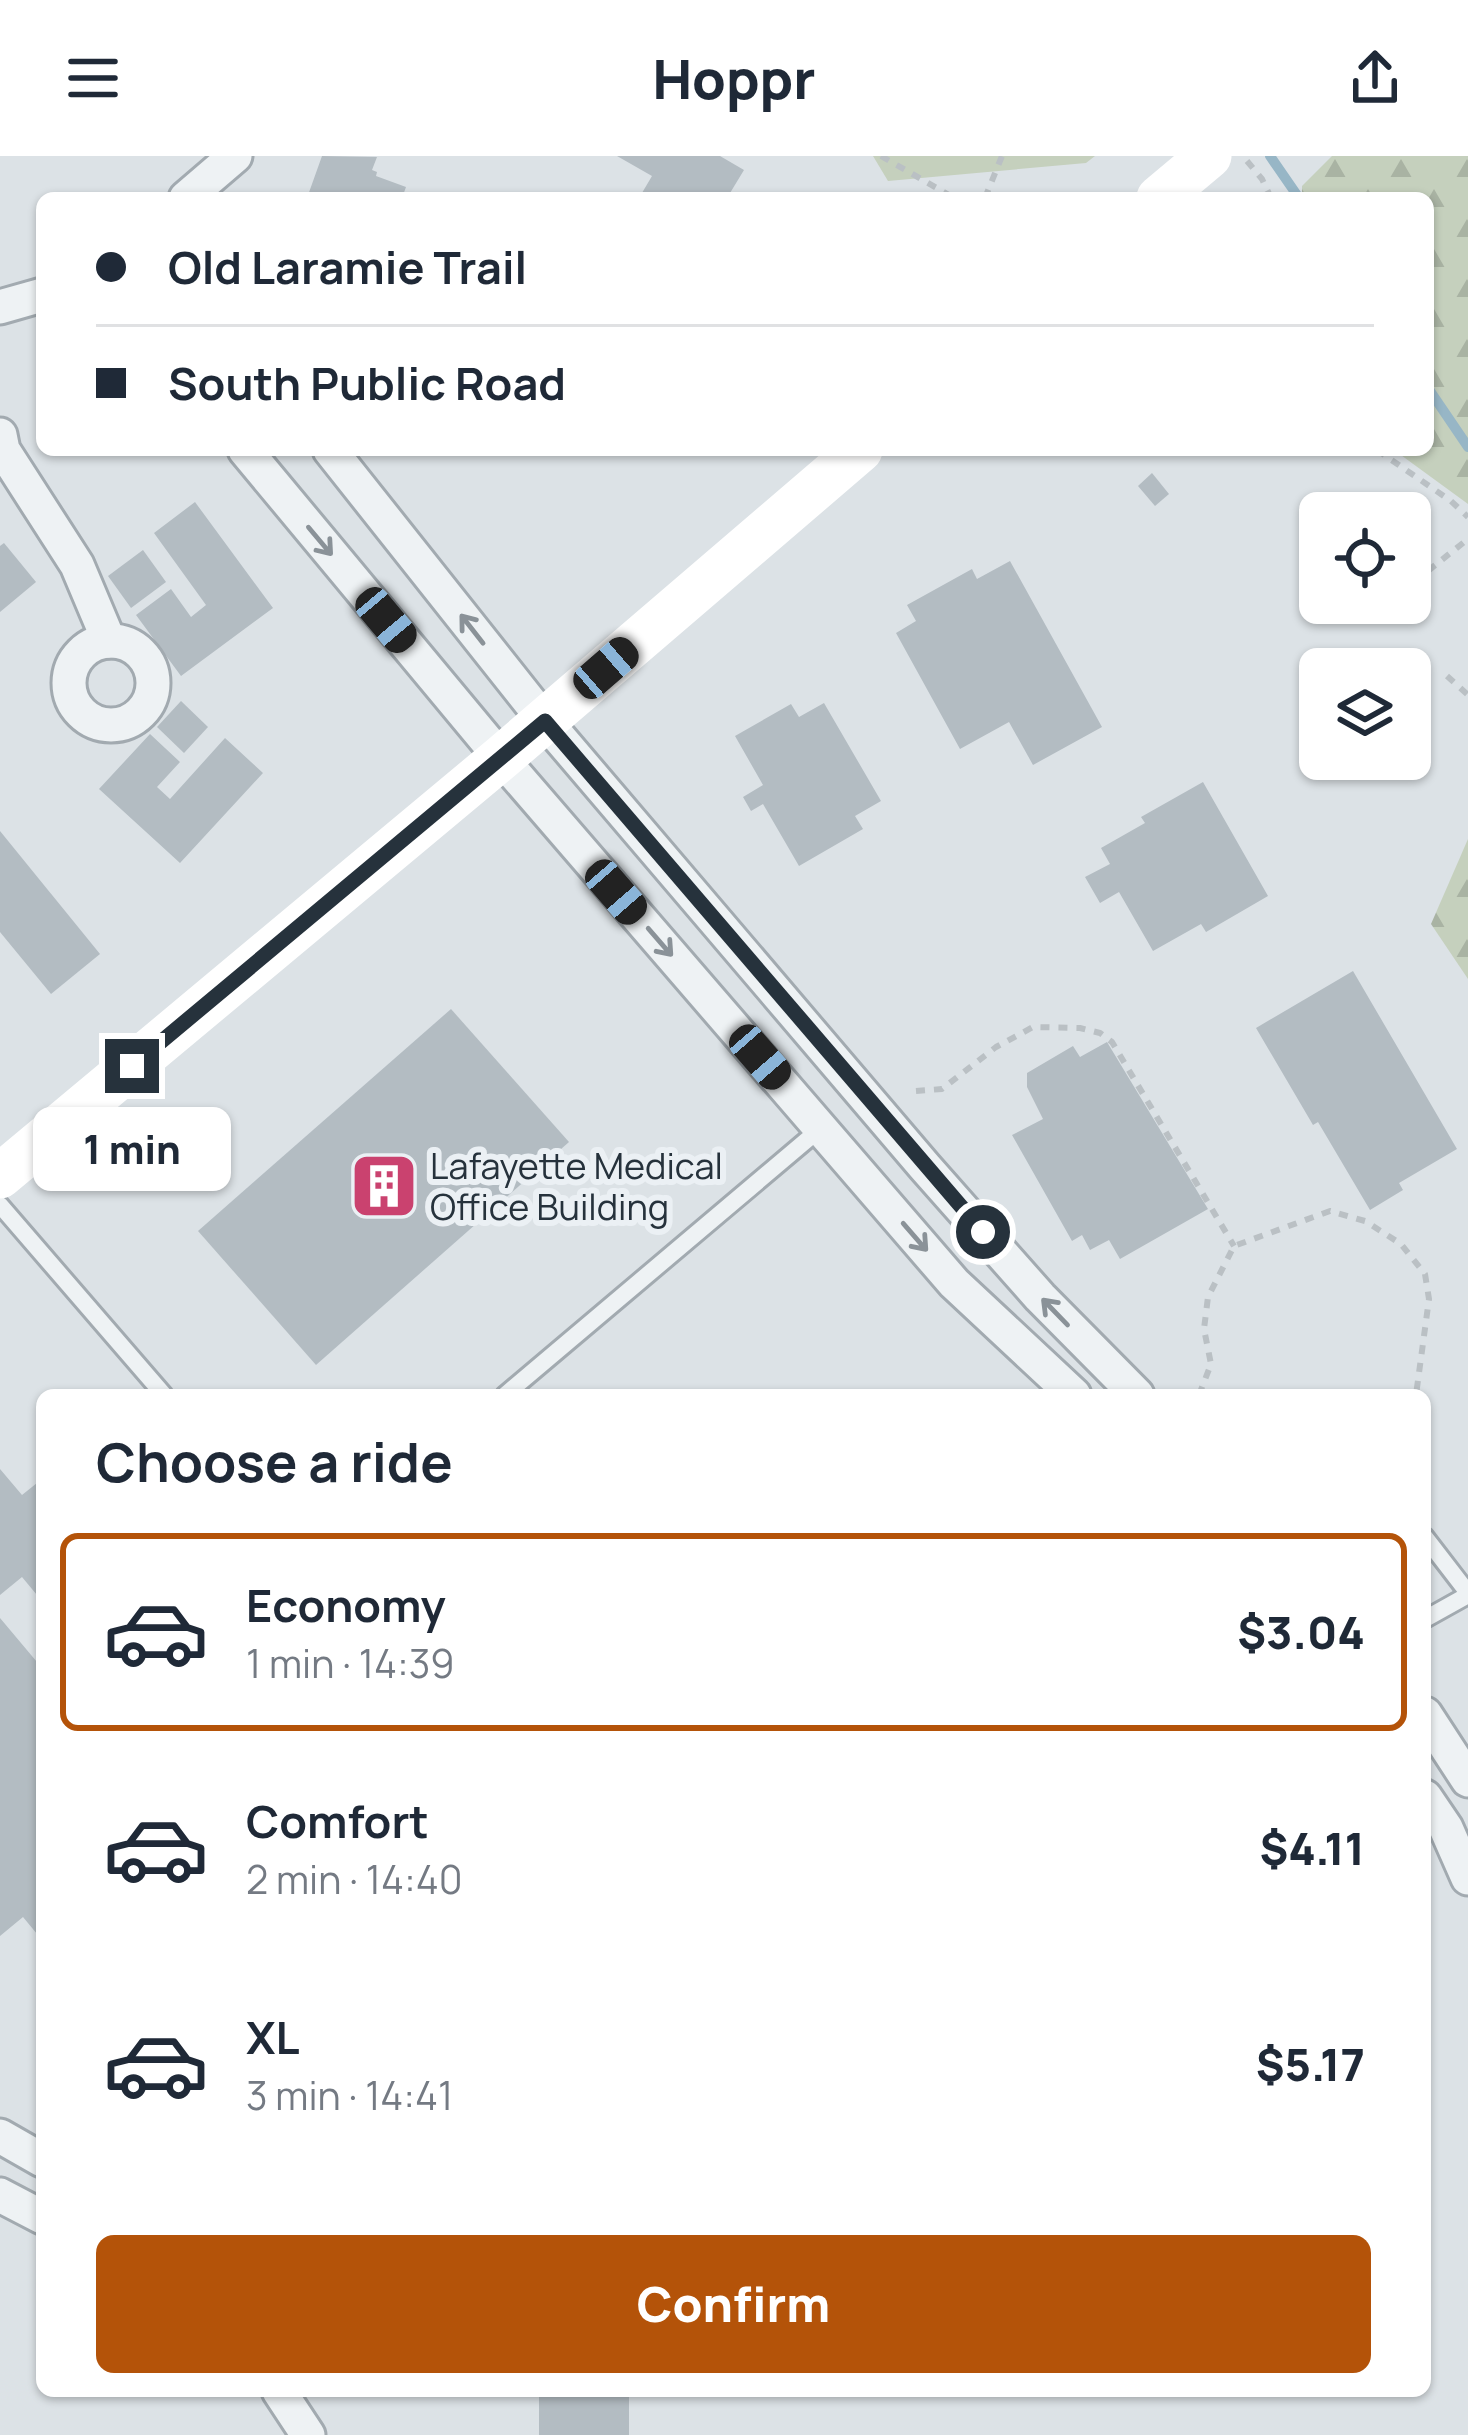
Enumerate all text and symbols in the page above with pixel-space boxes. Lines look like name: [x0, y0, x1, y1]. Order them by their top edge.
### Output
text: Hoppr: [652, 41, 816, 115]
icon: menu: [60, 45, 126, 111]
icon: share: [1342, 45, 1408, 111]
text: Old Laramie Trail: [168, 236, 527, 298]
text: South Public Road: [168, 352, 566, 414]
map controls: [1299, 492, 1431, 780]
button: locate: [1299, 492, 1431, 624]
one-way arrow: [306, 524, 332, 556]
car: [349, 581, 423, 659]
one-way arrow: [459, 614, 486, 646]
car: [567, 631, 645, 705]
button: layers: [1299, 648, 1431, 780]
car: [579, 853, 653, 931]
one-way arrow: [646, 926, 673, 957]
car: [723, 1018, 797, 1096]
route end: [105, 1039, 159, 1093]
callout: 1 min: [33, 1108, 231, 1192]
text: 1 min: [83, 1122, 181, 1176]
place label: Lafayette Medical Office Building: [430, 1141, 723, 1231]
building icon: Lafayette Medical Office Building: [349, 1151, 419, 1221]
route start: [956, 1205, 1010, 1259]
one-way arrow: [901, 1221, 928, 1252]
one-way arrow: [1041, 1298, 1070, 1327]
text: Choose a ride: [96, 1424, 453, 1498]
text: Economy: [246, 1574, 446, 1636]
icon: car: [102, 1578, 210, 1686]
text: $3.04: [1237, 1601, 1365, 1663]
text: 1 min · 14:39: [246, 1636, 454, 1690]
text: Comfort: [246, 1790, 429, 1852]
icon: car: [102, 1794, 210, 1902]
text: $4.11: [1260, 1817, 1365, 1879]
text: 2 min · 14:40: [246, 1852, 462, 1906]
text: XL: [246, 2006, 300, 2068]
icon: car: [102, 2010, 210, 2118]
text: $5.17: [1256, 2033, 1365, 2095]
text: 3 min · 14:41: [246, 2068, 453, 2122]
button: Confirm: [96, 2235, 1371, 2373]

